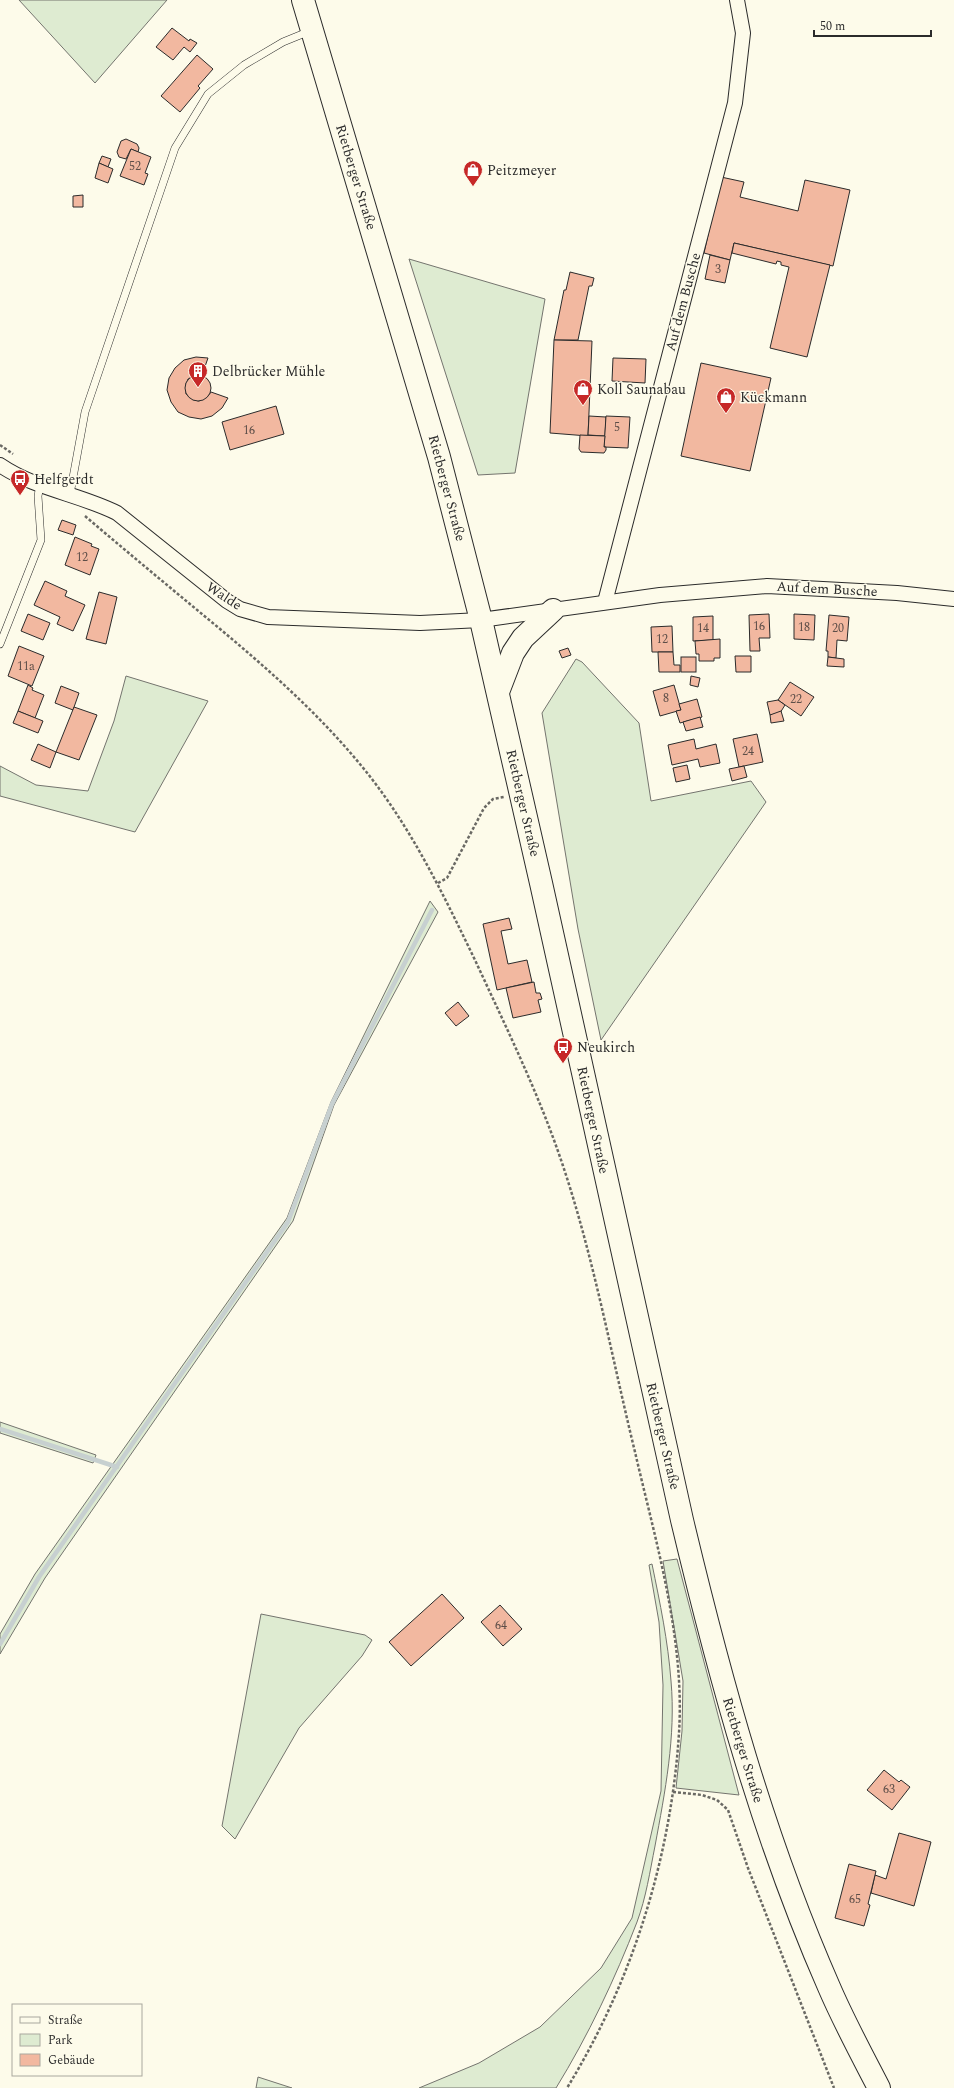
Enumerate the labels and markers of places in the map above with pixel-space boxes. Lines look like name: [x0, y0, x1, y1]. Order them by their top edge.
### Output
shop icon: Peitzmeyer: [462, 159, 484, 187]
place label: Peitzmeyer: [487, 160, 557, 181]
building icon: Delbrücker Mühle: [187, 360, 209, 388]
place label: Delbrücker Mühle: [212, 361, 326, 382]
shop icon: Koll Saunabau: [572, 378, 594, 406]
place label: Koll Saunabau: [597, 379, 686, 400]
shop icon: Kückmann: [715, 386, 737, 414]
place label: Kückmann: [740, 387, 807, 408]
bus stop icon: Helfgerdt: [9, 468, 31, 496]
place label: Helfgerdt: [34, 469, 94, 490]
bus stop icon: Neukirch: [552, 1036, 574, 1064]
place label: Neukirch: [577, 1037, 635, 1058]

